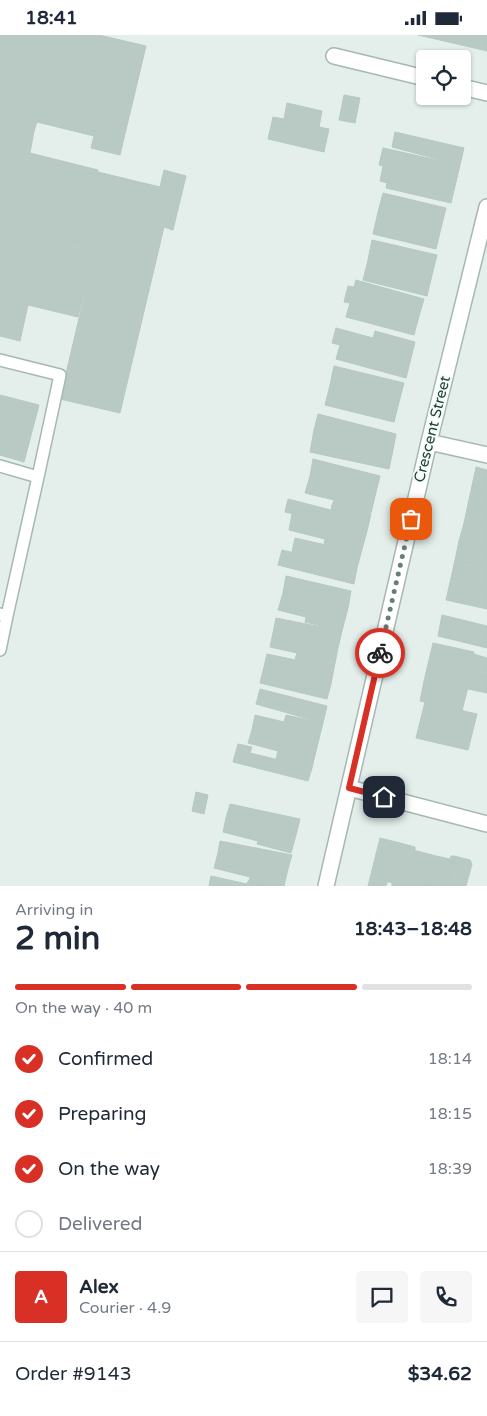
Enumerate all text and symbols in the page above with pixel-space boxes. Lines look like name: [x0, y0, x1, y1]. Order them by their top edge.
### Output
text: 18:41: [25, 7, 78, 29]
map controls: [416, 50, 471, 105]
button: locate: [416, 50, 471, 105]
street label: Crescent Street: [410, 373, 454, 484]
pin: [390, 498, 432, 540]
icon: bag: [397, 505, 425, 533]
courier: [355, 628, 405, 678]
icon: bike: [366, 639, 394, 667]
pin: [363, 776, 405, 818]
icon: home: [370, 783, 398, 811]
text: Arriving in: [15, 900, 93, 920]
text: 18:43–18:48: [354, 918, 472, 940]
text: 2 min: [15, 920, 100, 958]
text: On the way · 40 m: [15, 998, 152, 1018]
icon: check: [15, 1045, 43, 1073]
text: Confirmed: [58, 1048, 153, 1070]
text: 18:14: [428, 1049, 472, 1069]
icon: check: [15, 1100, 43, 1128]
text: Preparing: [58, 1103, 147, 1125]
text: 18:15: [428, 1104, 472, 1124]
icon: check: [15, 1155, 43, 1183]
text: On the way: [58, 1158, 160, 1180]
text: 18:39: [428, 1159, 472, 1179]
text: Delivered: [58, 1213, 143, 1235]
button: chat: [356, 1271, 408, 1323]
button: phone: [420, 1271, 472, 1323]
text: Alex: [79, 1276, 119, 1298]
text: A: [34, 1286, 48, 1308]
text: Courier · 4.9: [79, 1298, 171, 1318]
text: Order #9143: [15, 1363, 132, 1385]
text: $34.62: [408, 1363, 472, 1385]

